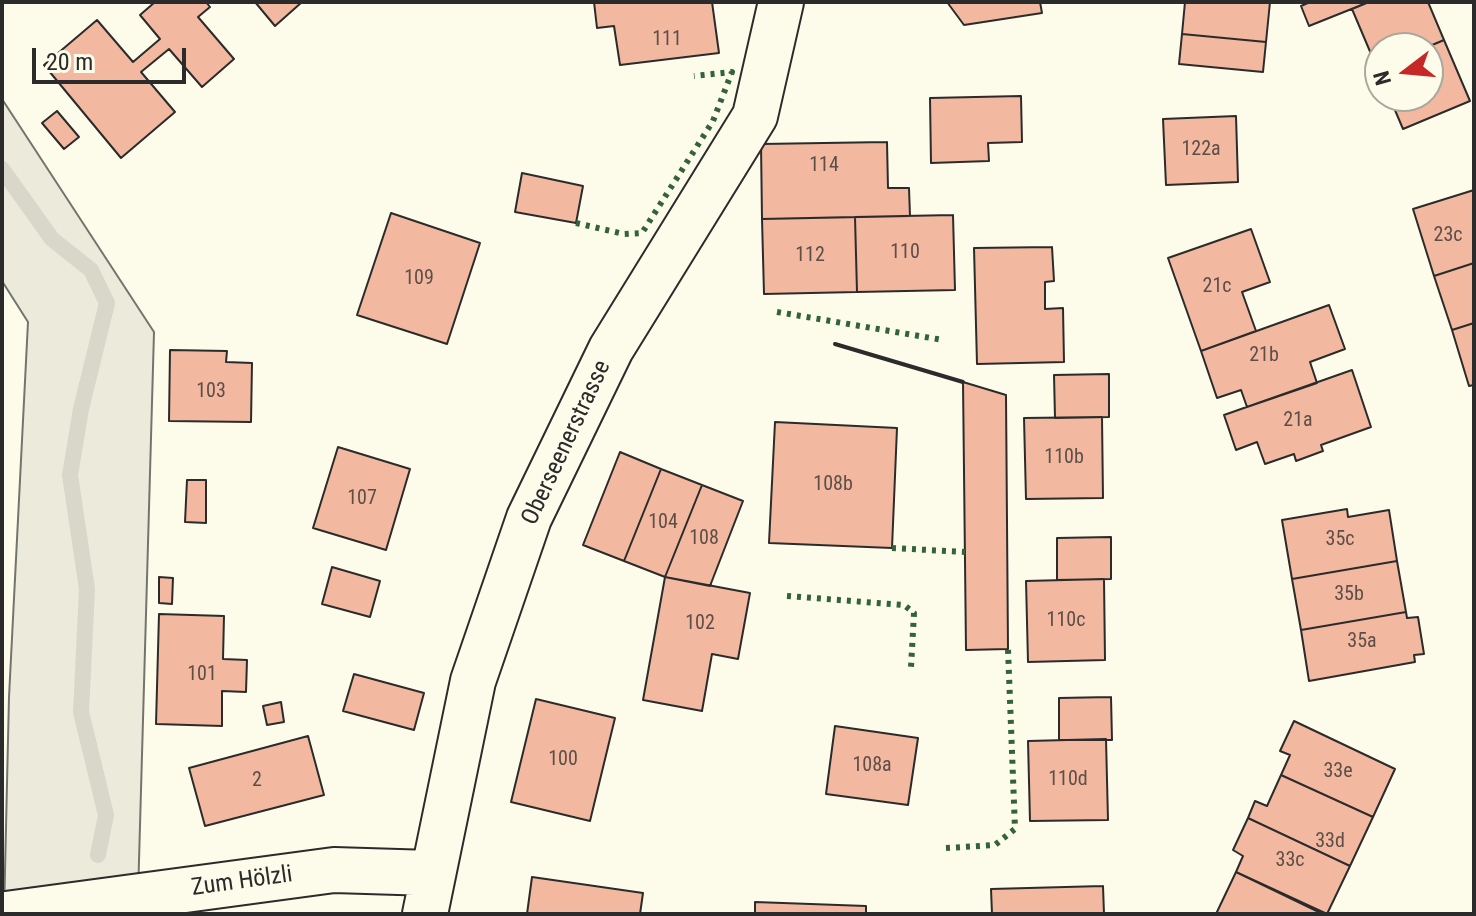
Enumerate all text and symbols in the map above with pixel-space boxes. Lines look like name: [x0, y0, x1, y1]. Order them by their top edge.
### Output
house number: 111: [652, 28, 682, 52]
scale bar: [36, 32, 190, 82]
north arrow: [1364, 32, 1444, 112]
text: 20 m: [46, 48, 93, 76]
text: N: [1368, 68, 1396, 88]
house number: 122a: [1181, 138, 1221, 162]
house number: 114: [809, 154, 839, 178]
house number: 23c: [1434, 224, 1462, 248]
house number: 110: [890, 241, 920, 265]
house number: 112: [795, 244, 825, 268]
house number: 109: [404, 267, 434, 291]
house number: 21c: [1203, 275, 1231, 299]
house number: 21b: [1249, 344, 1279, 368]
street label: Oberseenerstrasse: [516, 356, 618, 530]
house number: 103: [196, 380, 226, 404]
house number: 21a: [1283, 409, 1313, 433]
house number: 110b: [1044, 446, 1084, 470]
house number: 108b: [813, 473, 853, 497]
house number: 107: [347, 487, 377, 511]
house number: 104: [648, 511, 678, 535]
house number: 108: [689, 527, 719, 551]
house number: 35c: [1326, 528, 1354, 552]
house number: 35b: [1334, 583, 1364, 607]
house number: 110c: [1047, 609, 1085, 633]
house number: 102: [685, 612, 715, 636]
house number: 35a: [1347, 630, 1377, 654]
house number: 101: [187, 663, 217, 687]
house number: 100: [548, 748, 578, 772]
house number: 108a: [852, 754, 892, 778]
house number: 33e: [1323, 760, 1353, 784]
house number: 110d: [1048, 768, 1088, 792]
house number: 2: [252, 769, 262, 793]
house number: 33d: [1315, 830, 1345, 854]
house number: 33c: [1276, 849, 1304, 873]
street label: Zum Hölzli: [190, 861, 294, 903]

